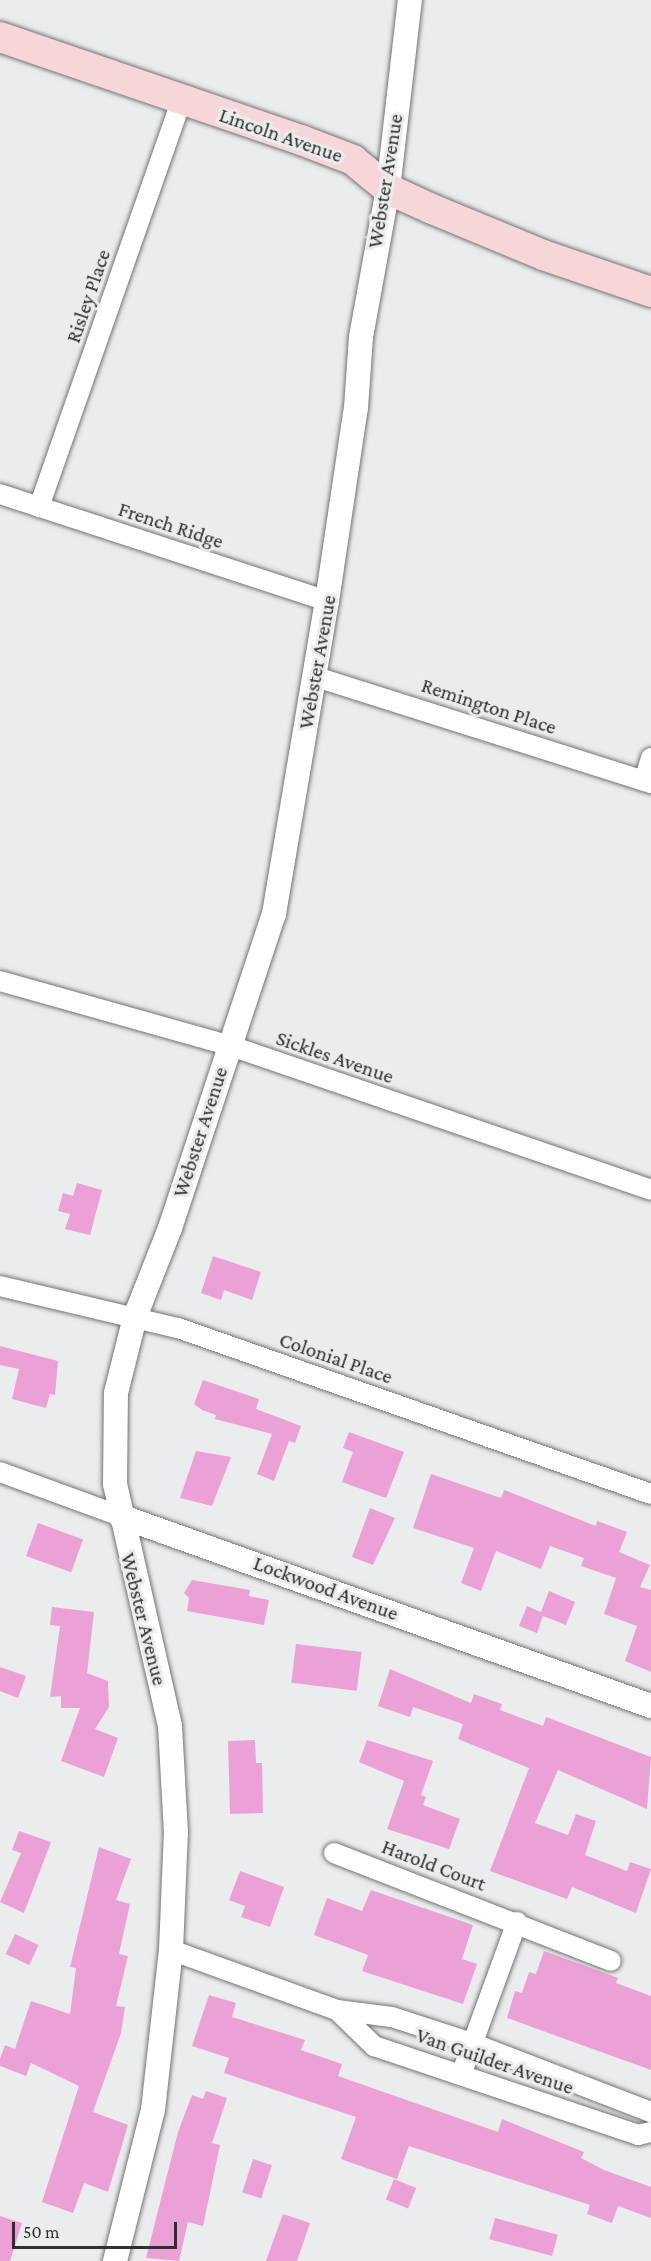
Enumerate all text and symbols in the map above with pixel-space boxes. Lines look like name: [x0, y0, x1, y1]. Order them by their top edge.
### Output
street label: Lincoln Avenue: [216, 102, 346, 168]
street label: Webster Avenue: [362, 112, 408, 250]
street label: Risley Place: [60, 246, 116, 346]
street label: French Ridge: [115, 496, 227, 554]
street label: Webster Avenue: [293, 593, 341, 731]
street label: Remington Place: [418, 672, 560, 740]
street label: Sickles Avenue: [273, 1025, 397, 1089]
street label: Webster Avenue: [167, 1064, 233, 1200]
street label: Colonial Place: [276, 1327, 396, 1389]
street label: Webster Avenue: [115, 1550, 173, 1688]
street label: Lockwood Avenue: [250, 1550, 402, 1626]
street label: Harold Court: [378, 1834, 490, 1896]
street label: Van Guilder Avenue: [413, 2022, 577, 2100]
scale bar: [15, 2210, 180, 2248]
text: 50 m: [23, 2222, 60, 2242]

